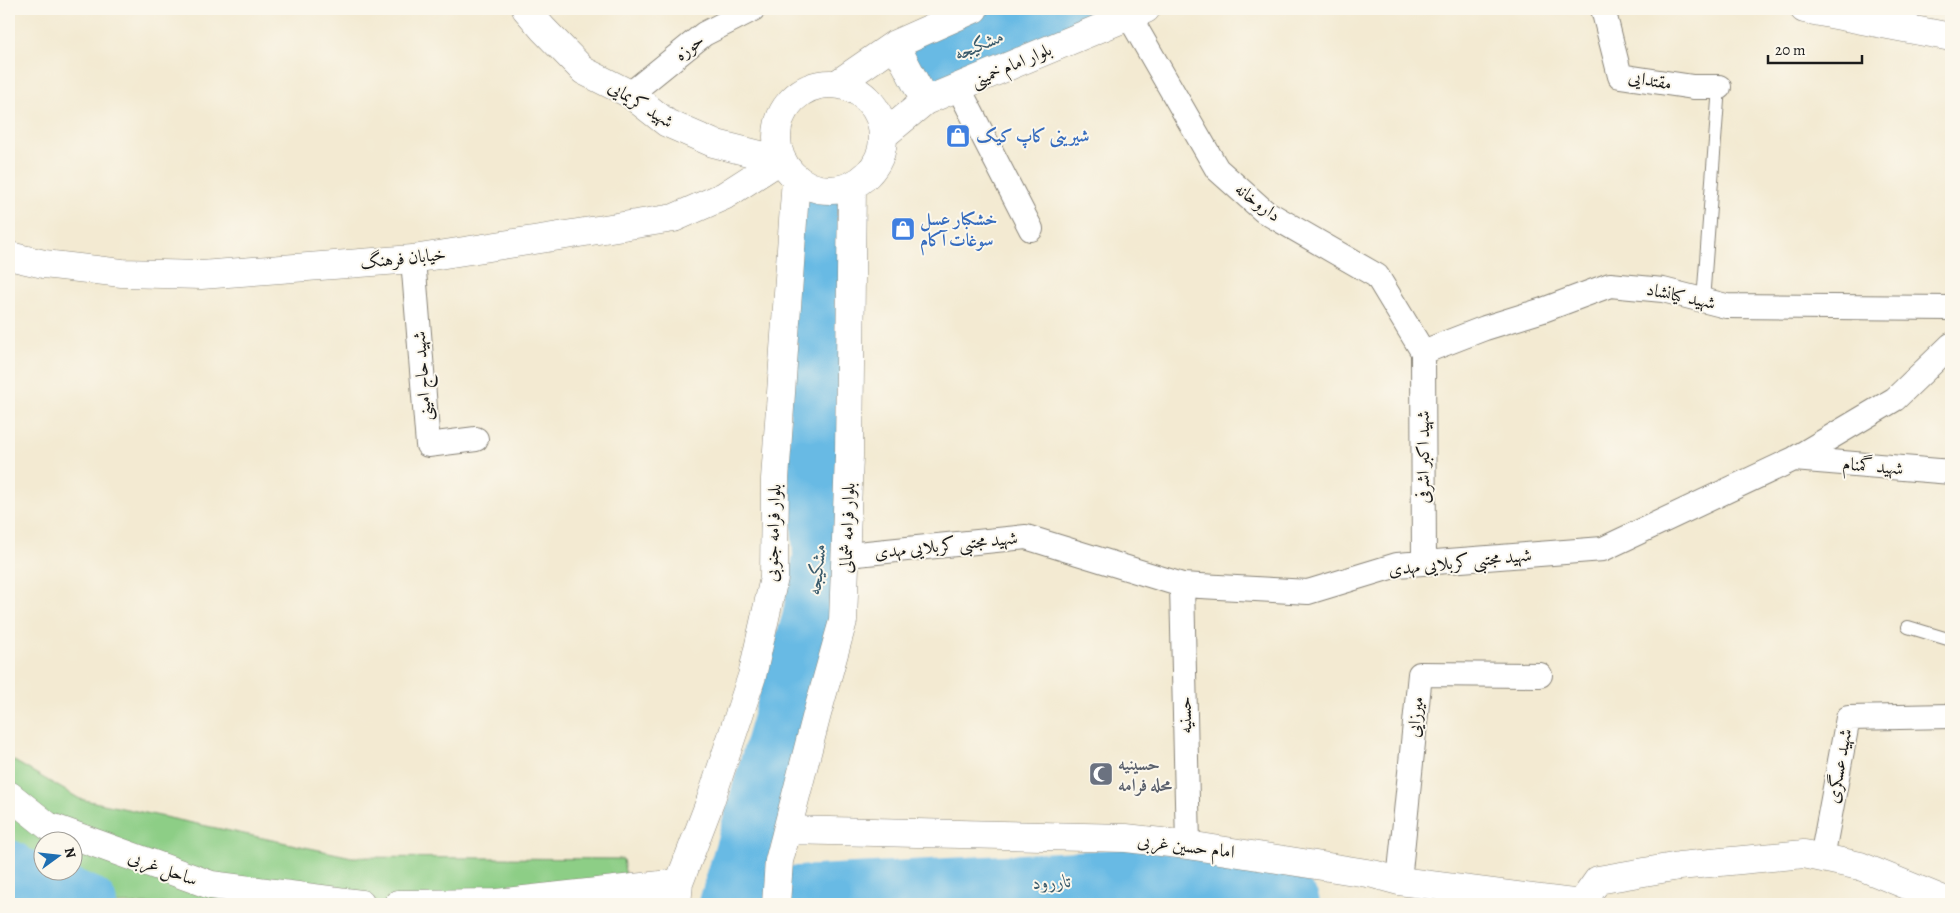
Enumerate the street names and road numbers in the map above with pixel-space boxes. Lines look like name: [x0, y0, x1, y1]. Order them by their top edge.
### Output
street label: حوزه: [669, 28, 709, 66]
street label: بلوار امام خمینی: [967, 37, 1057, 96]
street label: مقتدایی: [1626, 64, 1674, 96]
street label: شهید کریمایی: [604, 75, 678, 133]
street label: داروخانه: [1230, 177, 1286, 227]
street label: خیابان فرهنگ: [359, 242, 447, 274]
street label: شهید کیانشاد: [1644, 277, 1718, 315]
street label: شهید حاج امینی: [407, 330, 441, 422]
street label: شهید اکبر اشرفی: [1411, 410, 1435, 504]
street label: شهید گمنام: [1841, 451, 1905, 485]
street label: بلوار فرامه شمالی: [833, 482, 861, 574]
street label: بلوار فرامه جنوبی: [759, 483, 788, 583]
street label: شهید مجتبی کربلایی مهدی: [873, 526, 1019, 567]
street label: شهید مجتبی کربلایی مهدی: [1387, 543, 1533, 584]
street label: میرزایی: [1401, 695, 1429, 739]
street label: حسنیه: [1173, 696, 1197, 734]
street label: شهید عسگری: [1821, 727, 1857, 805]
street label: امام حسین غربی: [1135, 828, 1236, 868]
street label: ساحل غربی: [125, 844, 201, 893]

